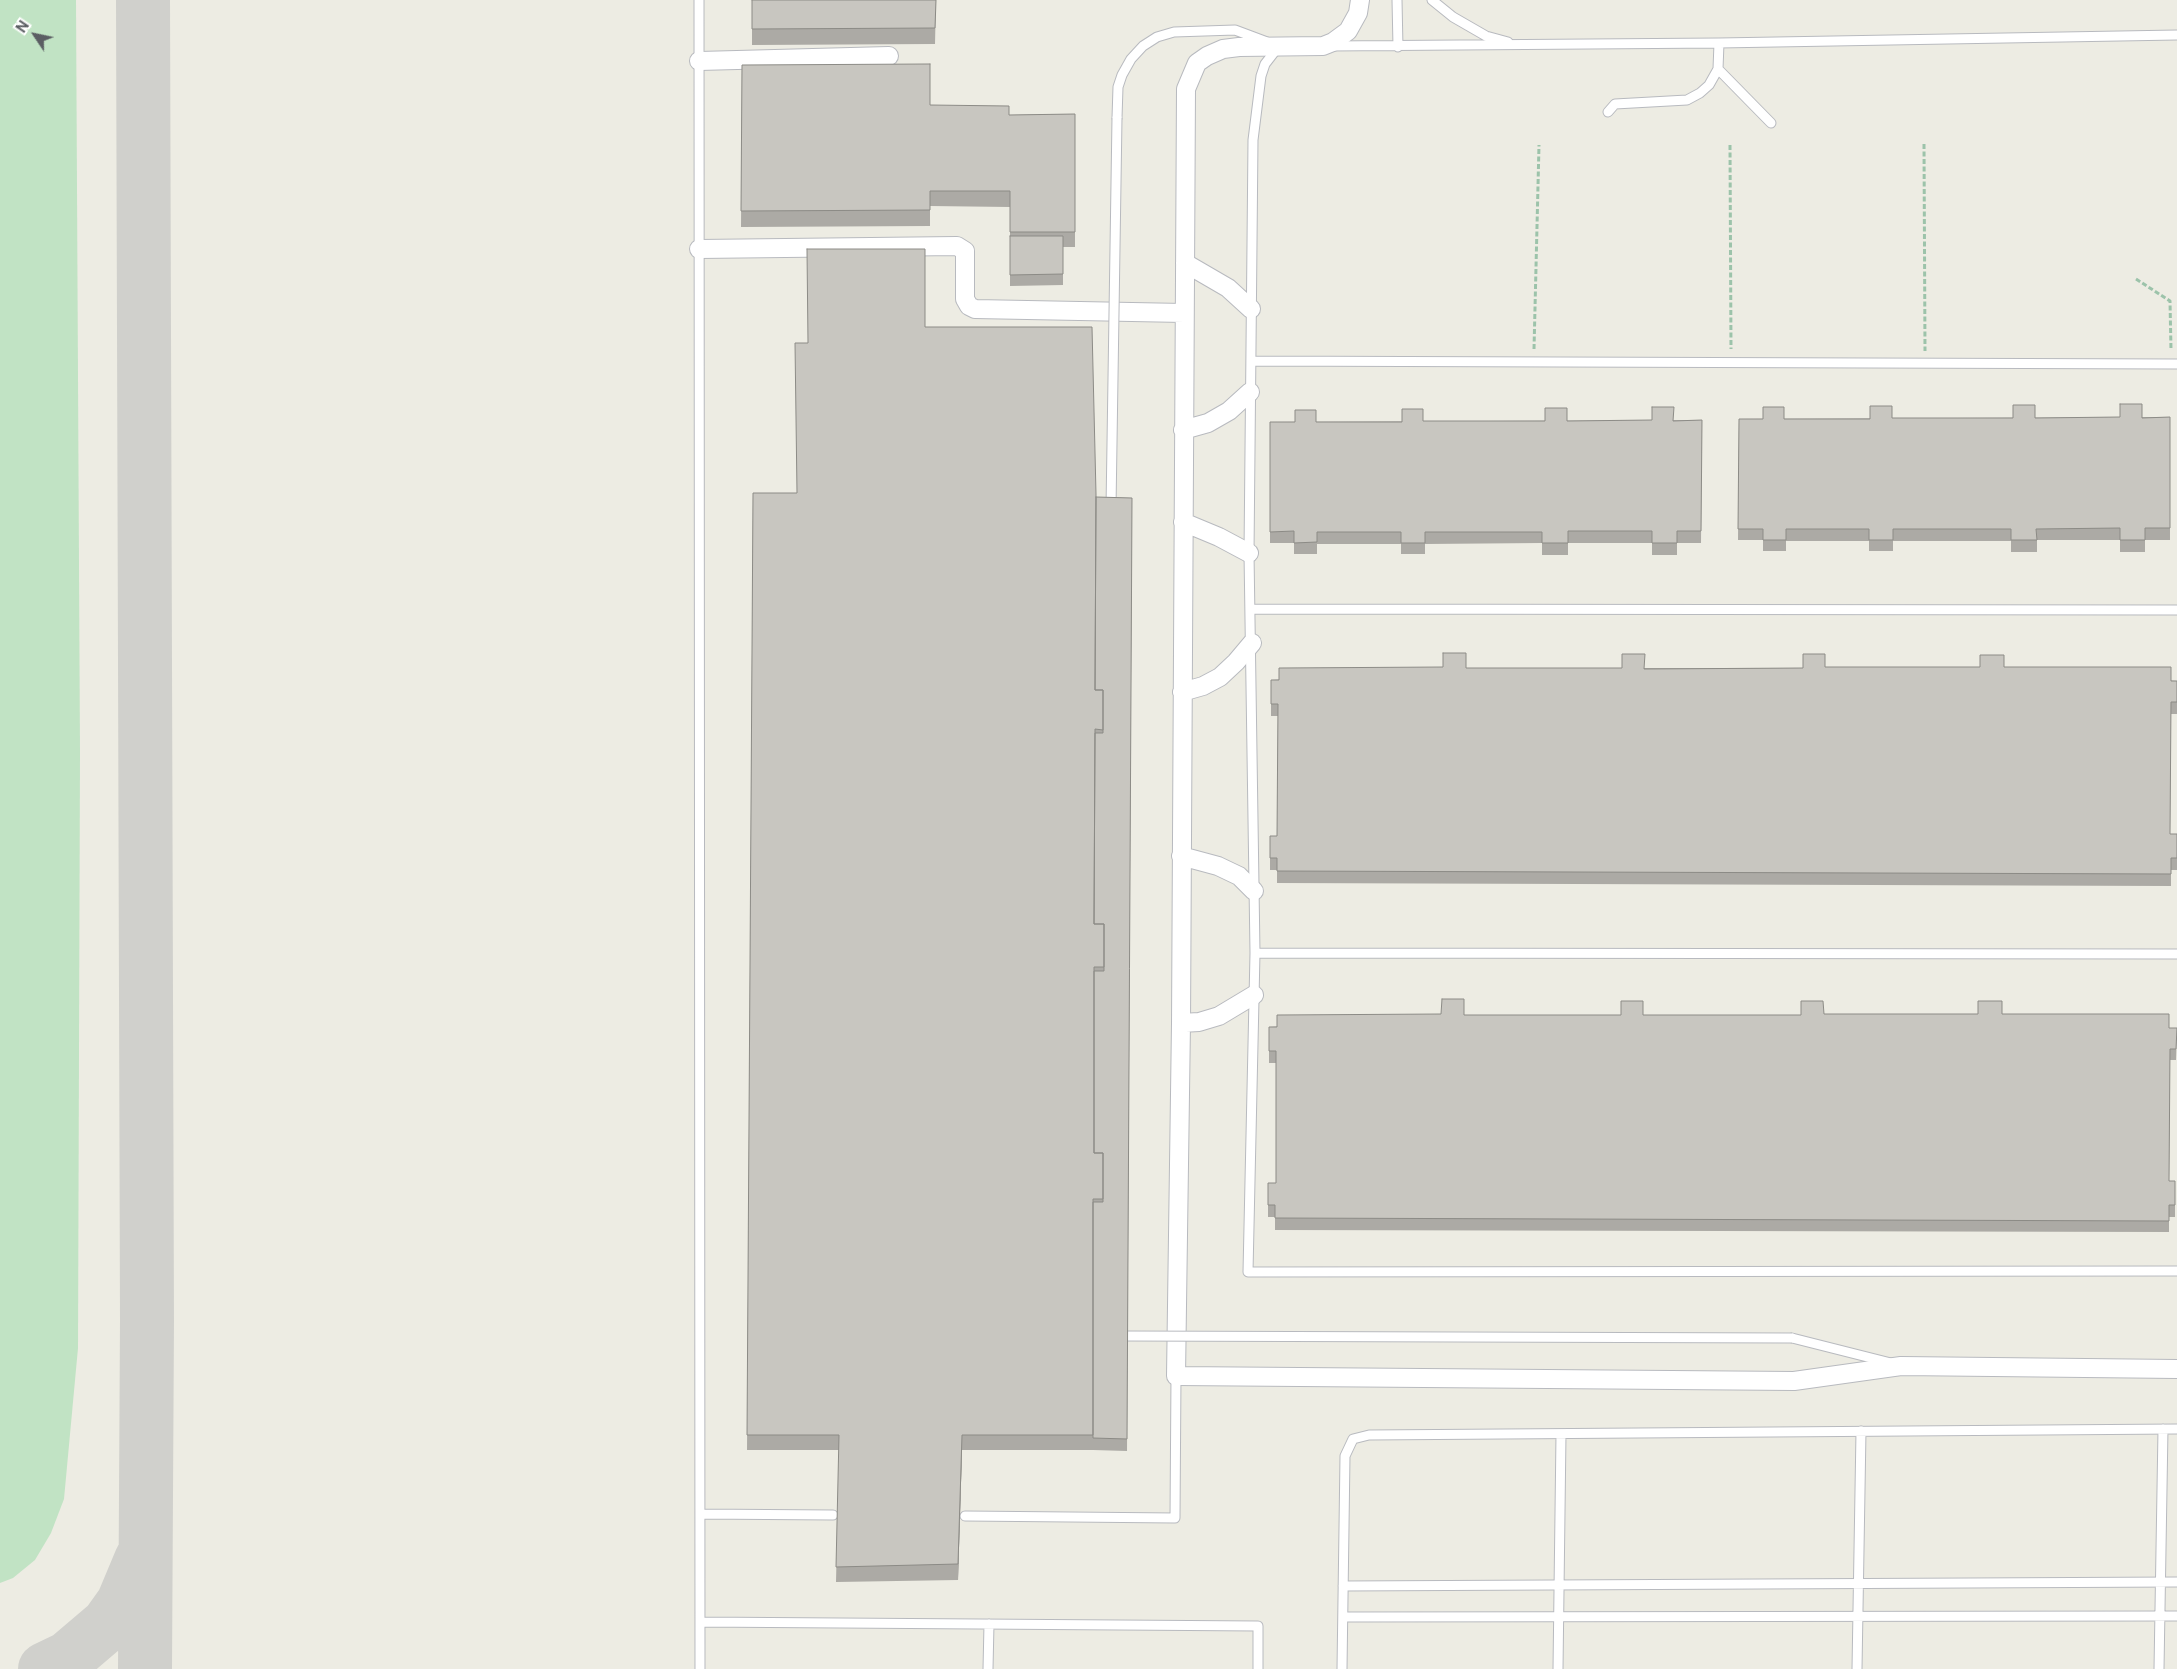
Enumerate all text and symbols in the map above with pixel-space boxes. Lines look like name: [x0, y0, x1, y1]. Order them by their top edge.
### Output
north arrow: [10, 10, 60, 60]
text: N: [13, 18, 32, 36]

